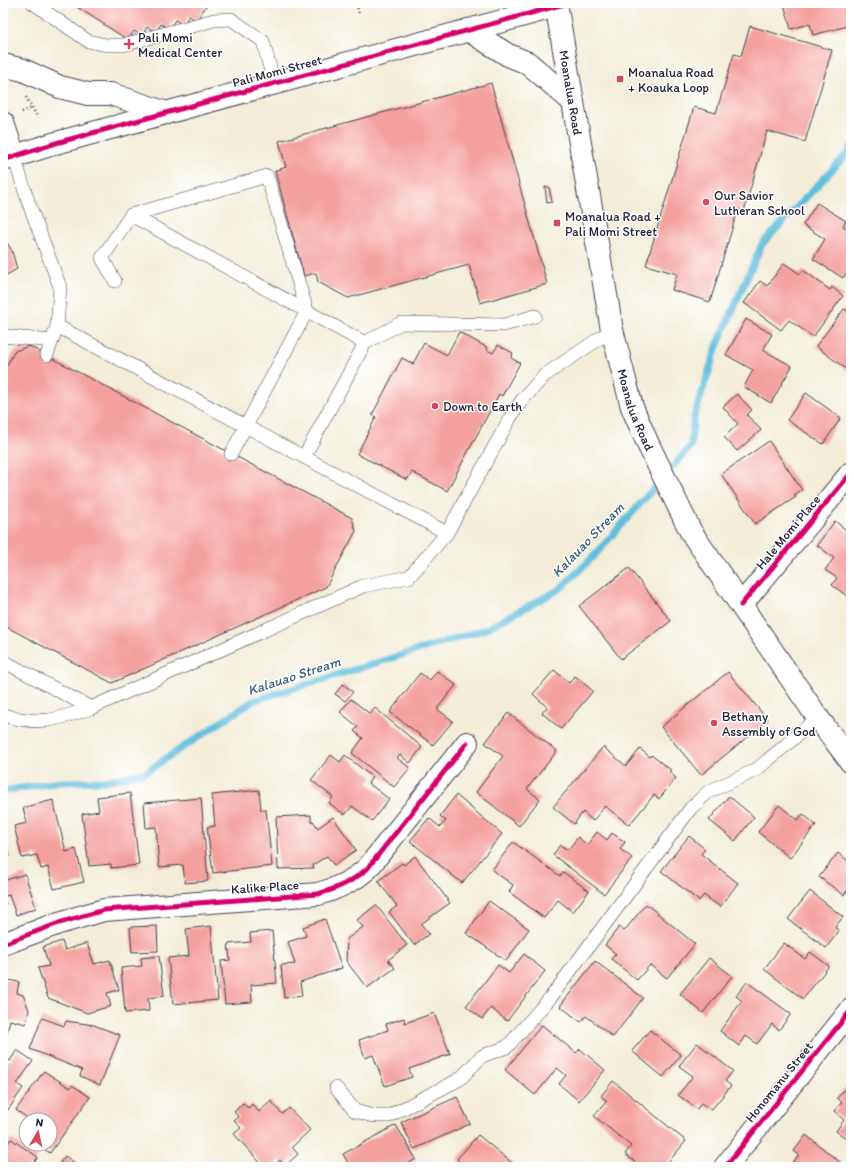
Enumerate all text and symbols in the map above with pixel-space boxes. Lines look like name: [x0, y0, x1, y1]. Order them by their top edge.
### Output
place label: Pali Momi Medical Center: [138, 30, 223, 60]
marker: Pali Momi Medical Center: [123, 38, 135, 50]
street label: Moanalua Road: [557, 49, 586, 136]
street label: Pali Momi Street: [231, 52, 324, 90]
place label: Moanalua Road + Koauka Loop: [628, 65, 714, 95]
marker: Moanalua Road + Koauka Loop: [615, 74, 625, 84]
place label: Our Savior Lutheran School: [714, 188, 805, 218]
marker: Our Savior Lutheran School: [701, 197, 711, 207]
place label: Moanalua Road + Pali Momi Street: [565, 209, 661, 239]
marker: Moanalua Road + Pali Momi Street: [552, 218, 562, 228]
street label: Moanalua Road: [615, 367, 658, 453]
place label: Down to Earth: [443, 399, 522, 414]
marker: Down to Earth: [430, 401, 440, 411]
street label: Hale Momi Place: [753, 492, 823, 572]
water label: Kalauao Stream: [548, 499, 628, 581]
water label: Kalauao Stream: [245, 653, 343, 699]
place label: Bethany Assembly of God: [722, 709, 816, 739]
marker: Bethany Assembly of God: [709, 718, 719, 728]
street label: Kalike Place: [231, 877, 299, 897]
street label: Honomanu Street: [742, 1039, 816, 1125]
north arrow: [18, 1112, 58, 1152]
text: N: [35, 1116, 44, 1130]

